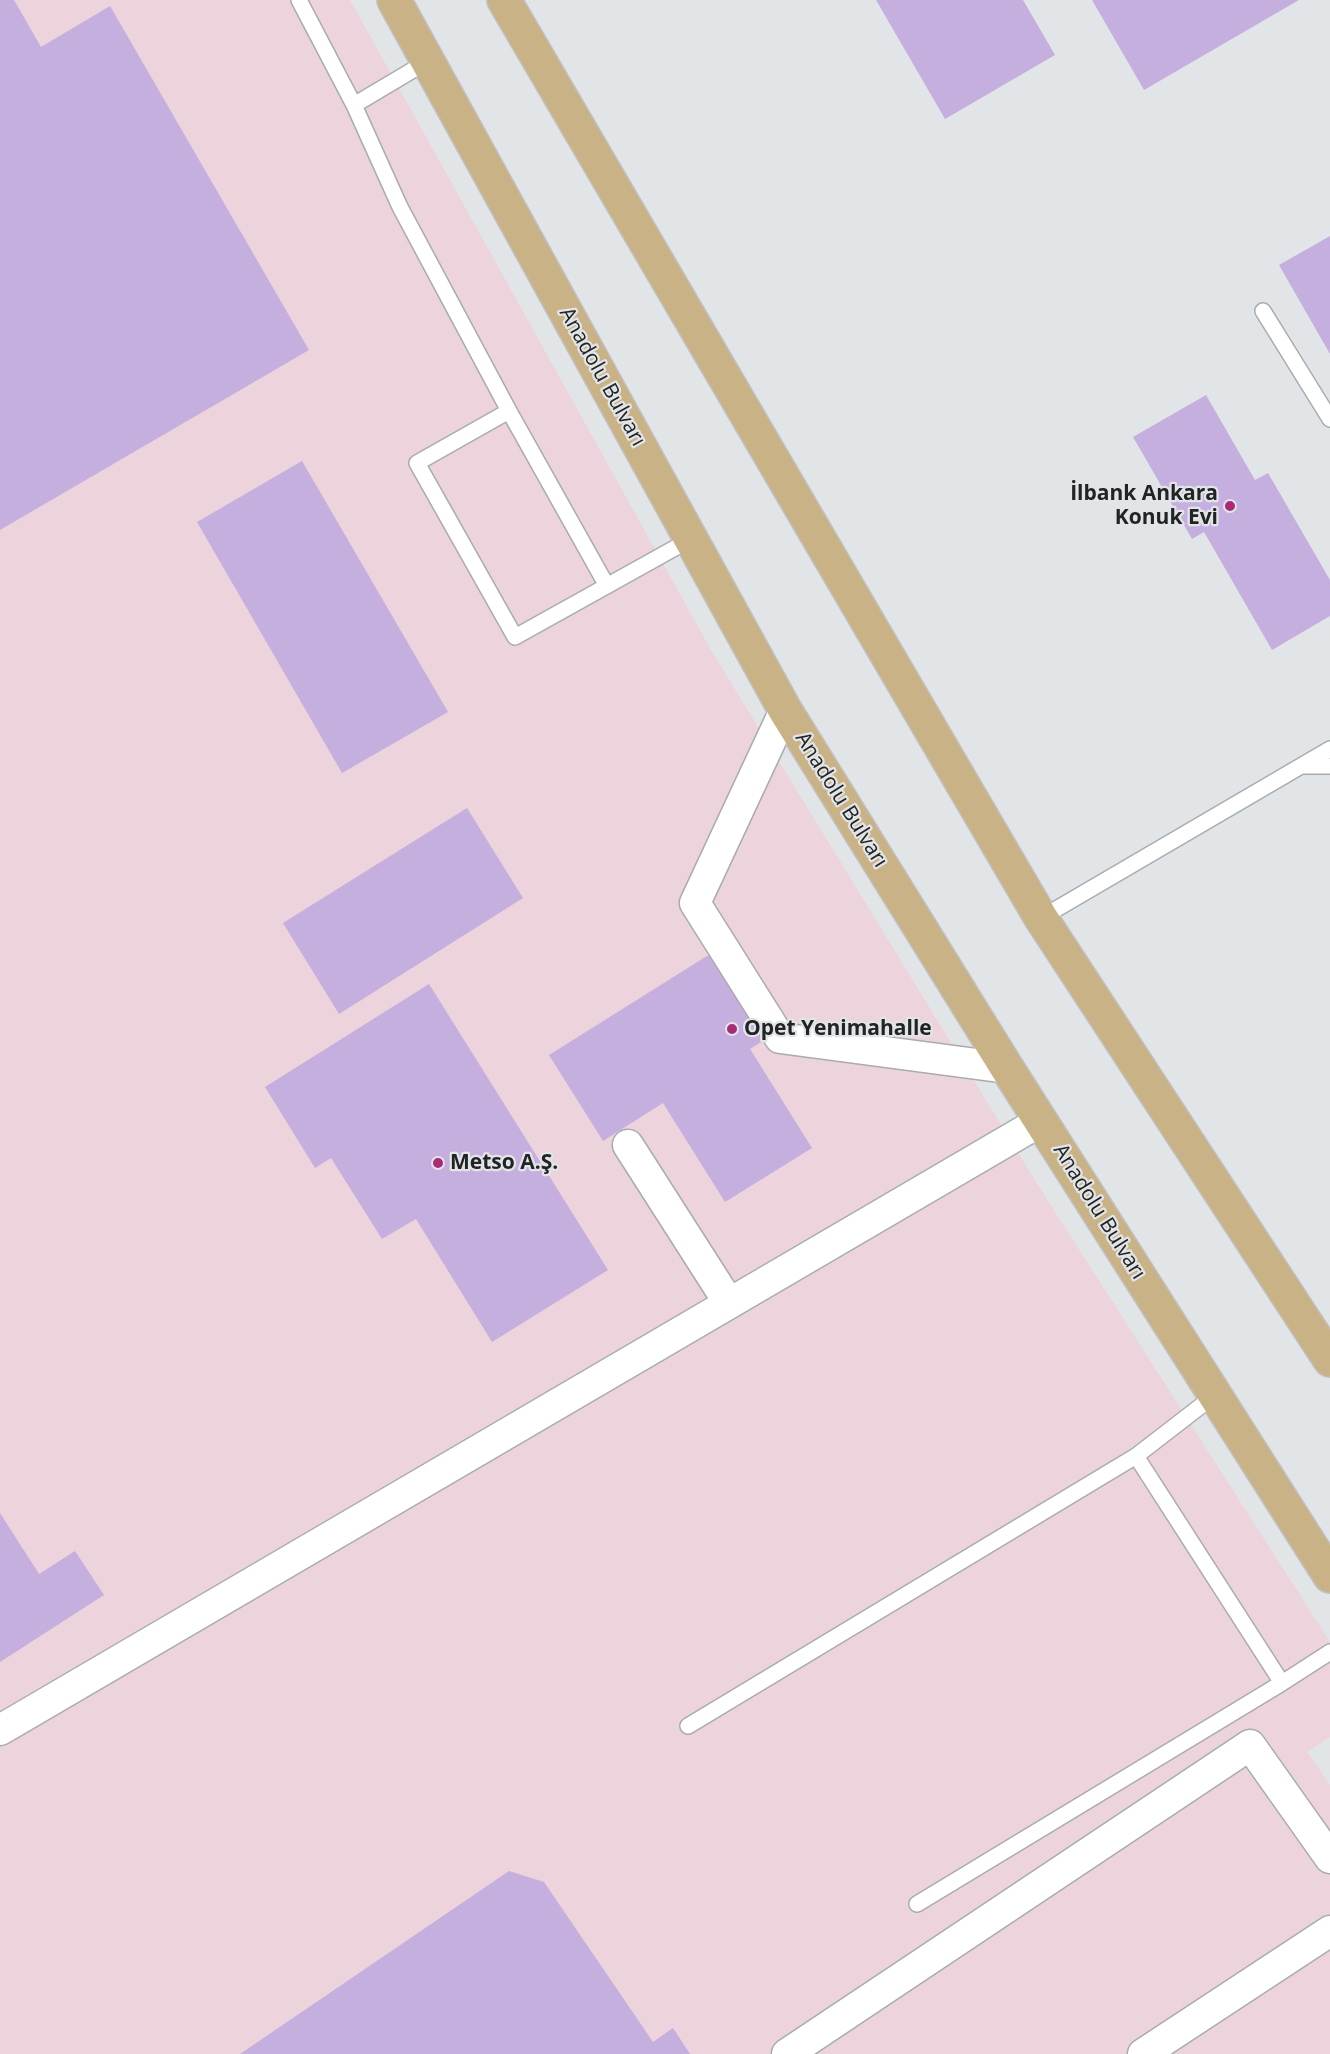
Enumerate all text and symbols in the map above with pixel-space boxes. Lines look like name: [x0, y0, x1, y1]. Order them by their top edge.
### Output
street label: Anadolu Bulvarı: [553, 303, 651, 451]
place label: İlbank Ankara Konuk Evi: [1070, 481, 1218, 531]
marker: İlbank Ankara Konuk Evi: [1223, 499, 1237, 513]
street label: Anadolu Bulvarı: [789, 728, 893, 872]
place label: Opet Yenimahalle: [744, 1016, 932, 1042]
marker: Opet Yenimahalle: [725, 1022, 739, 1036]
street label: Anadolu Bulvarı: [1047, 1140, 1151, 1284]
place label: Metso A.Ş.: [450, 1150, 558, 1176]
marker: Metso A.Ş.: [431, 1156, 445, 1170]

